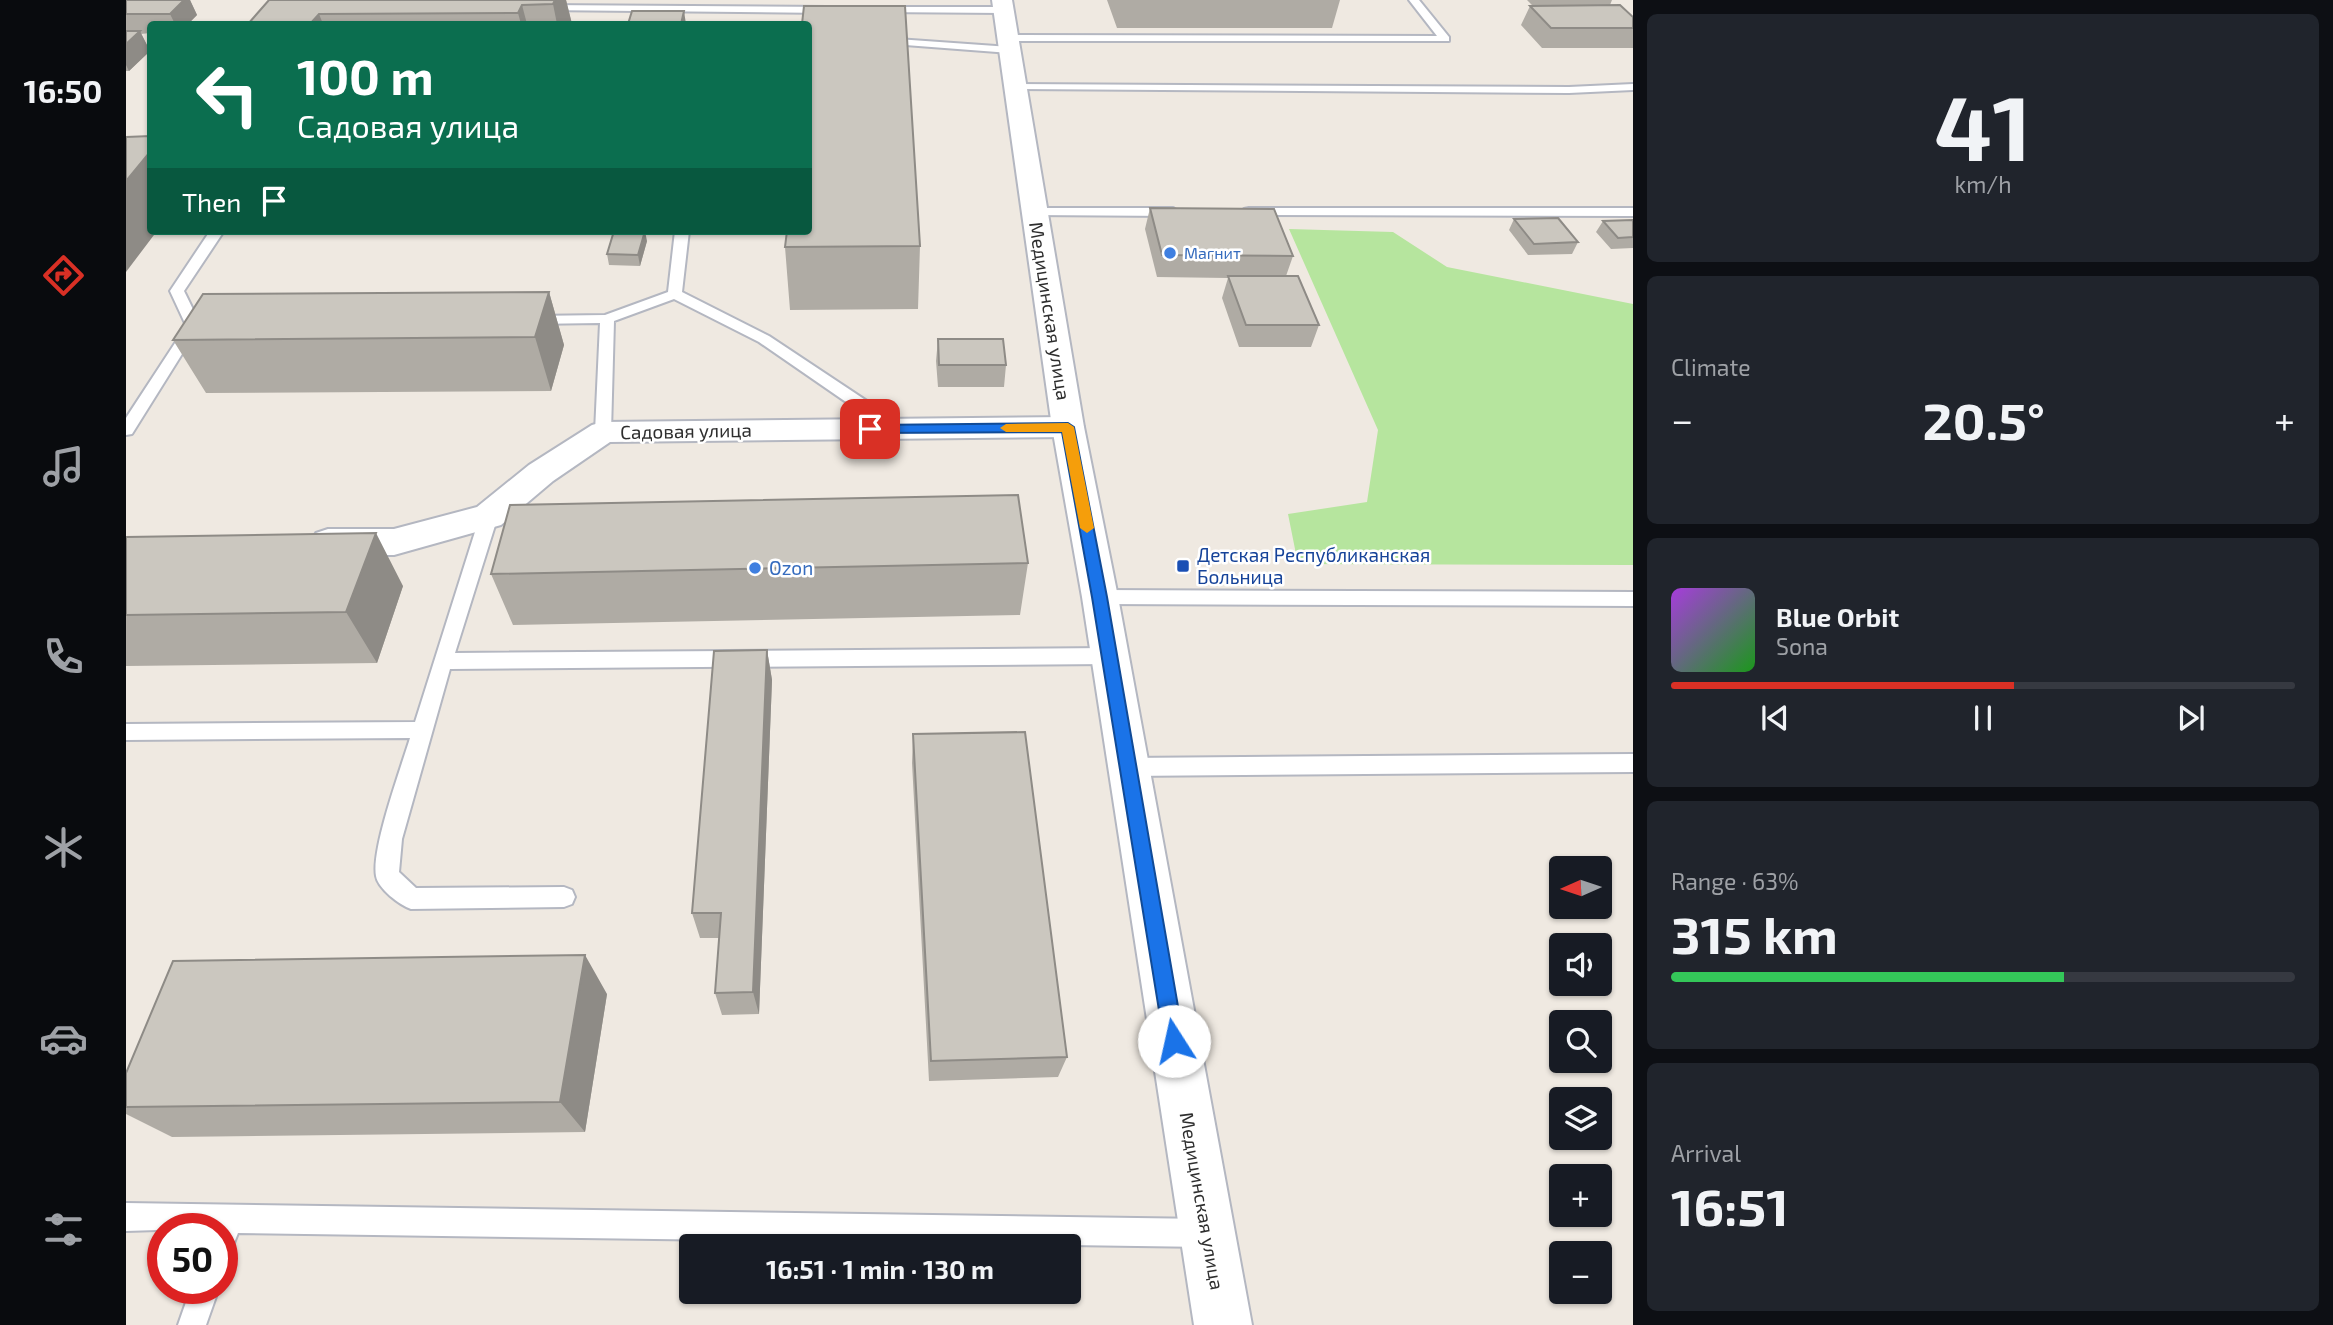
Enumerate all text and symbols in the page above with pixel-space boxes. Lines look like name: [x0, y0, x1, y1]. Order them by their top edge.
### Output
text: 100 m: [297, 46, 434, 105]
icon: left: [182, 49, 273, 140]
text: 41: [1934, 70, 2032, 179]
text: 16:50: [24, 71, 102, 109]
text: Садовая улица: [297, 106, 519, 144]
text: km/h: [1954, 170, 2012, 198]
icon: arrive: [255, 182, 293, 220]
text: Then: [182, 186, 241, 217]
street label: Медицинская улица: [1024, 220, 1076, 402]
place label: Магнит: [1184, 243, 1241, 262]
marker: Магнит: [1162, 245, 1178, 261]
icon: directions: [39, 251, 88, 300]
text: Climate: [1671, 353, 1751, 381]
text: 20.5°: [1922, 388, 2045, 450]
text: −: [1671, 396, 1693, 442]
text: +: [2274, 396, 2295, 442]
pin: [840, 399, 900, 459]
icon: arrive: [851, 410, 889, 448]
street label: Садовая улица: [620, 418, 752, 444]
icon: music: [39, 442, 88, 491]
place label: Детская Республиканская Больница: [1197, 543, 1430, 588]
place label: Ozon: [769, 556, 813, 579]
marker: Детская Республиканская Больница: [1175, 558, 1191, 574]
marker: Ozon: [747, 560, 763, 576]
text: Blue Orbit: [1776, 601, 1899, 632]
icon: phone: [39, 632, 88, 681]
text: Sona: [1776, 632, 1828, 660]
icon: previous: [1756, 699, 1794, 737]
icon: pause: [1964, 699, 2002, 737]
icon: next: [2172, 699, 2210, 737]
icon: climate: [39, 823, 88, 872]
north arrow: [1549, 856, 1612, 919]
map controls: [1549, 856, 1612, 1304]
text: Range · 63%: [1671, 867, 1799, 895]
text: 315 km: [1671, 902, 1838, 964]
button: sound: [1549, 933, 1612, 996]
position arrow: [1137, 1004, 1211, 1078]
button: search: [1549, 1010, 1612, 1073]
icon: car: [39, 1014, 88, 1063]
button: layers: [1549, 1087, 1612, 1150]
street label: Медицинская улица: [1175, 1110, 1229, 1292]
text: Arrival: [1671, 1139, 1741, 1167]
button: +: [1549, 1164, 1612, 1227]
text: 16:51: [1671, 1174, 1789, 1236]
icon: filters: [39, 1205, 88, 1254]
speed limit sign: 50: [147, 1213, 238, 1304]
button: −: [1549, 1241, 1612, 1304]
text: 16:51 · 1 min · 130 m: [766, 1253, 994, 1284]

